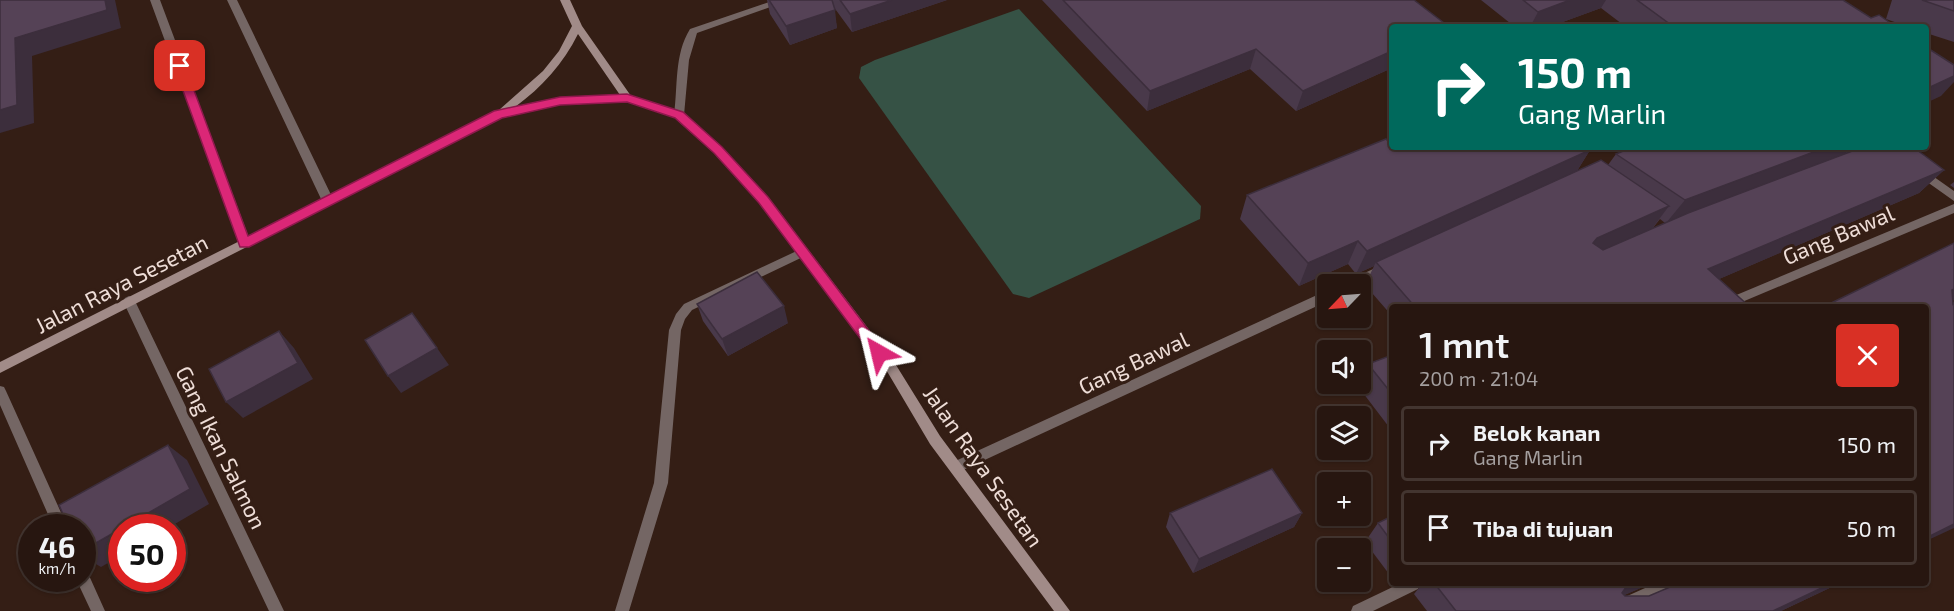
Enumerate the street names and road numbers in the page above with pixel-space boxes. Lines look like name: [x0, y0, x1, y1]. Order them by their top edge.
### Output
street label: Gang Bawal: [1778, 199, 1898, 269]
street label: Jalan Raya Sesetan: [30, 228, 212, 338]
street label: Gang Bawal: [1074, 325, 1192, 399]
street label: Gang Ikan Salmon: [171, 361, 273, 533]
street label: Jalan Raya Sesetan: [919, 381, 1049, 551]

